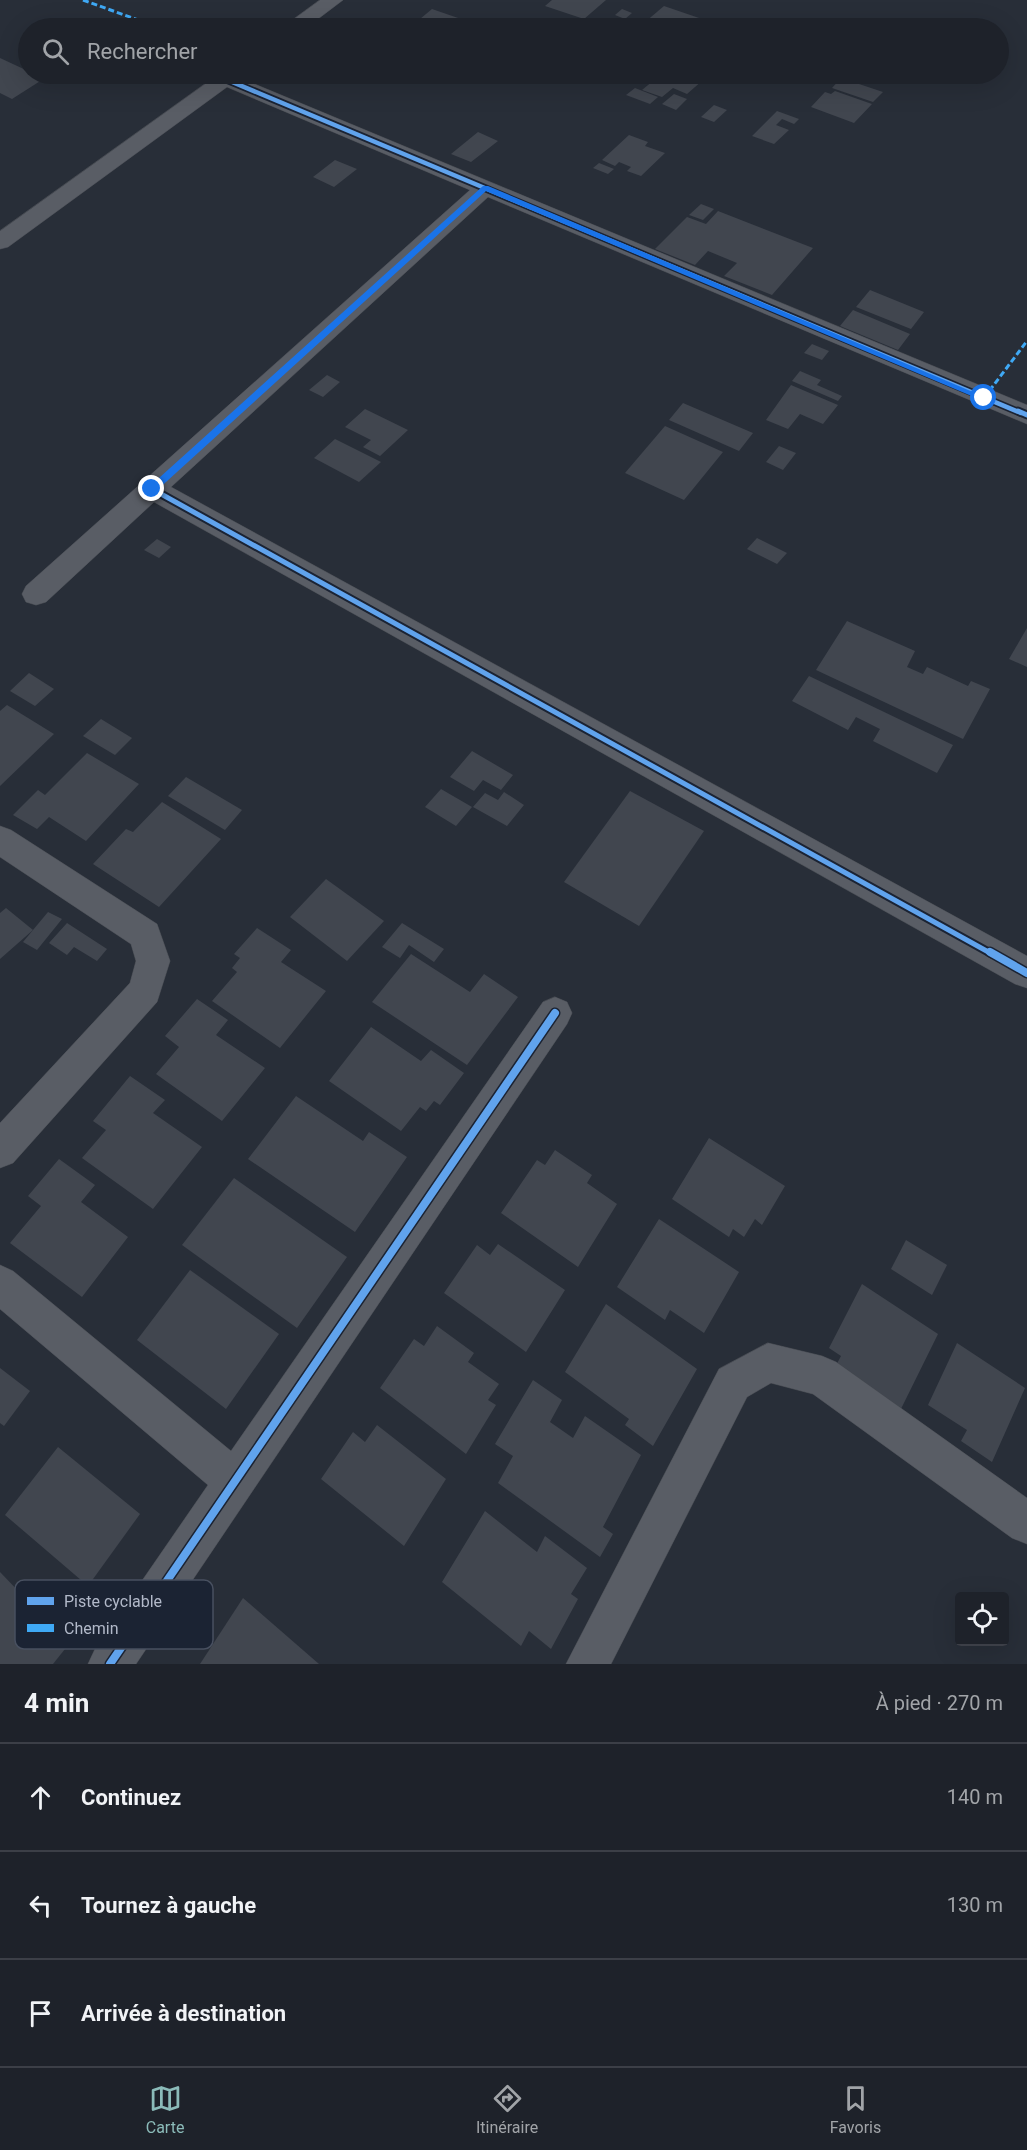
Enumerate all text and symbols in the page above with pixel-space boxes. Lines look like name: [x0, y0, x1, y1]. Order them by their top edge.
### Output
search box: [18, 18, 1009, 84]
icon: search: [39, 35, 72, 68]
text: Rechercher: [87, 39, 198, 64]
route start: [970, 384, 996, 410]
route end: [138, 475, 164, 501]
legend: [15, 1580, 213, 1649]
text: Piste cyclable: [64, 1592, 162, 1611]
map controls: [955, 1592, 1009, 1646]
button: locate: [955, 1592, 1009, 1646]
text: Chemin: [64, 1619, 118, 1638]
text: 4 min: [24, 1688, 89, 1718]
text: À pied · 270 m: [876, 1691, 1003, 1715]
icon: ahead: [24, 1781, 57, 1814]
text: Continuez: [81, 1785, 181, 1810]
text: 140 m: [947, 1785, 1003, 1809]
icon: left: [24, 1889, 57, 1922]
text: Tournez à gauche: [81, 1893, 256, 1918]
text: 130 m: [947, 1893, 1003, 1917]
icon: arrive: [24, 1997, 57, 2030]
text: Arrivée à destination: [81, 2001, 286, 2026]
tab: Carte: [146, 2082, 184, 2137]
tab: Itinéraire: [476, 2082, 538, 2137]
tab: Favoris: [830, 2082, 881, 2137]

